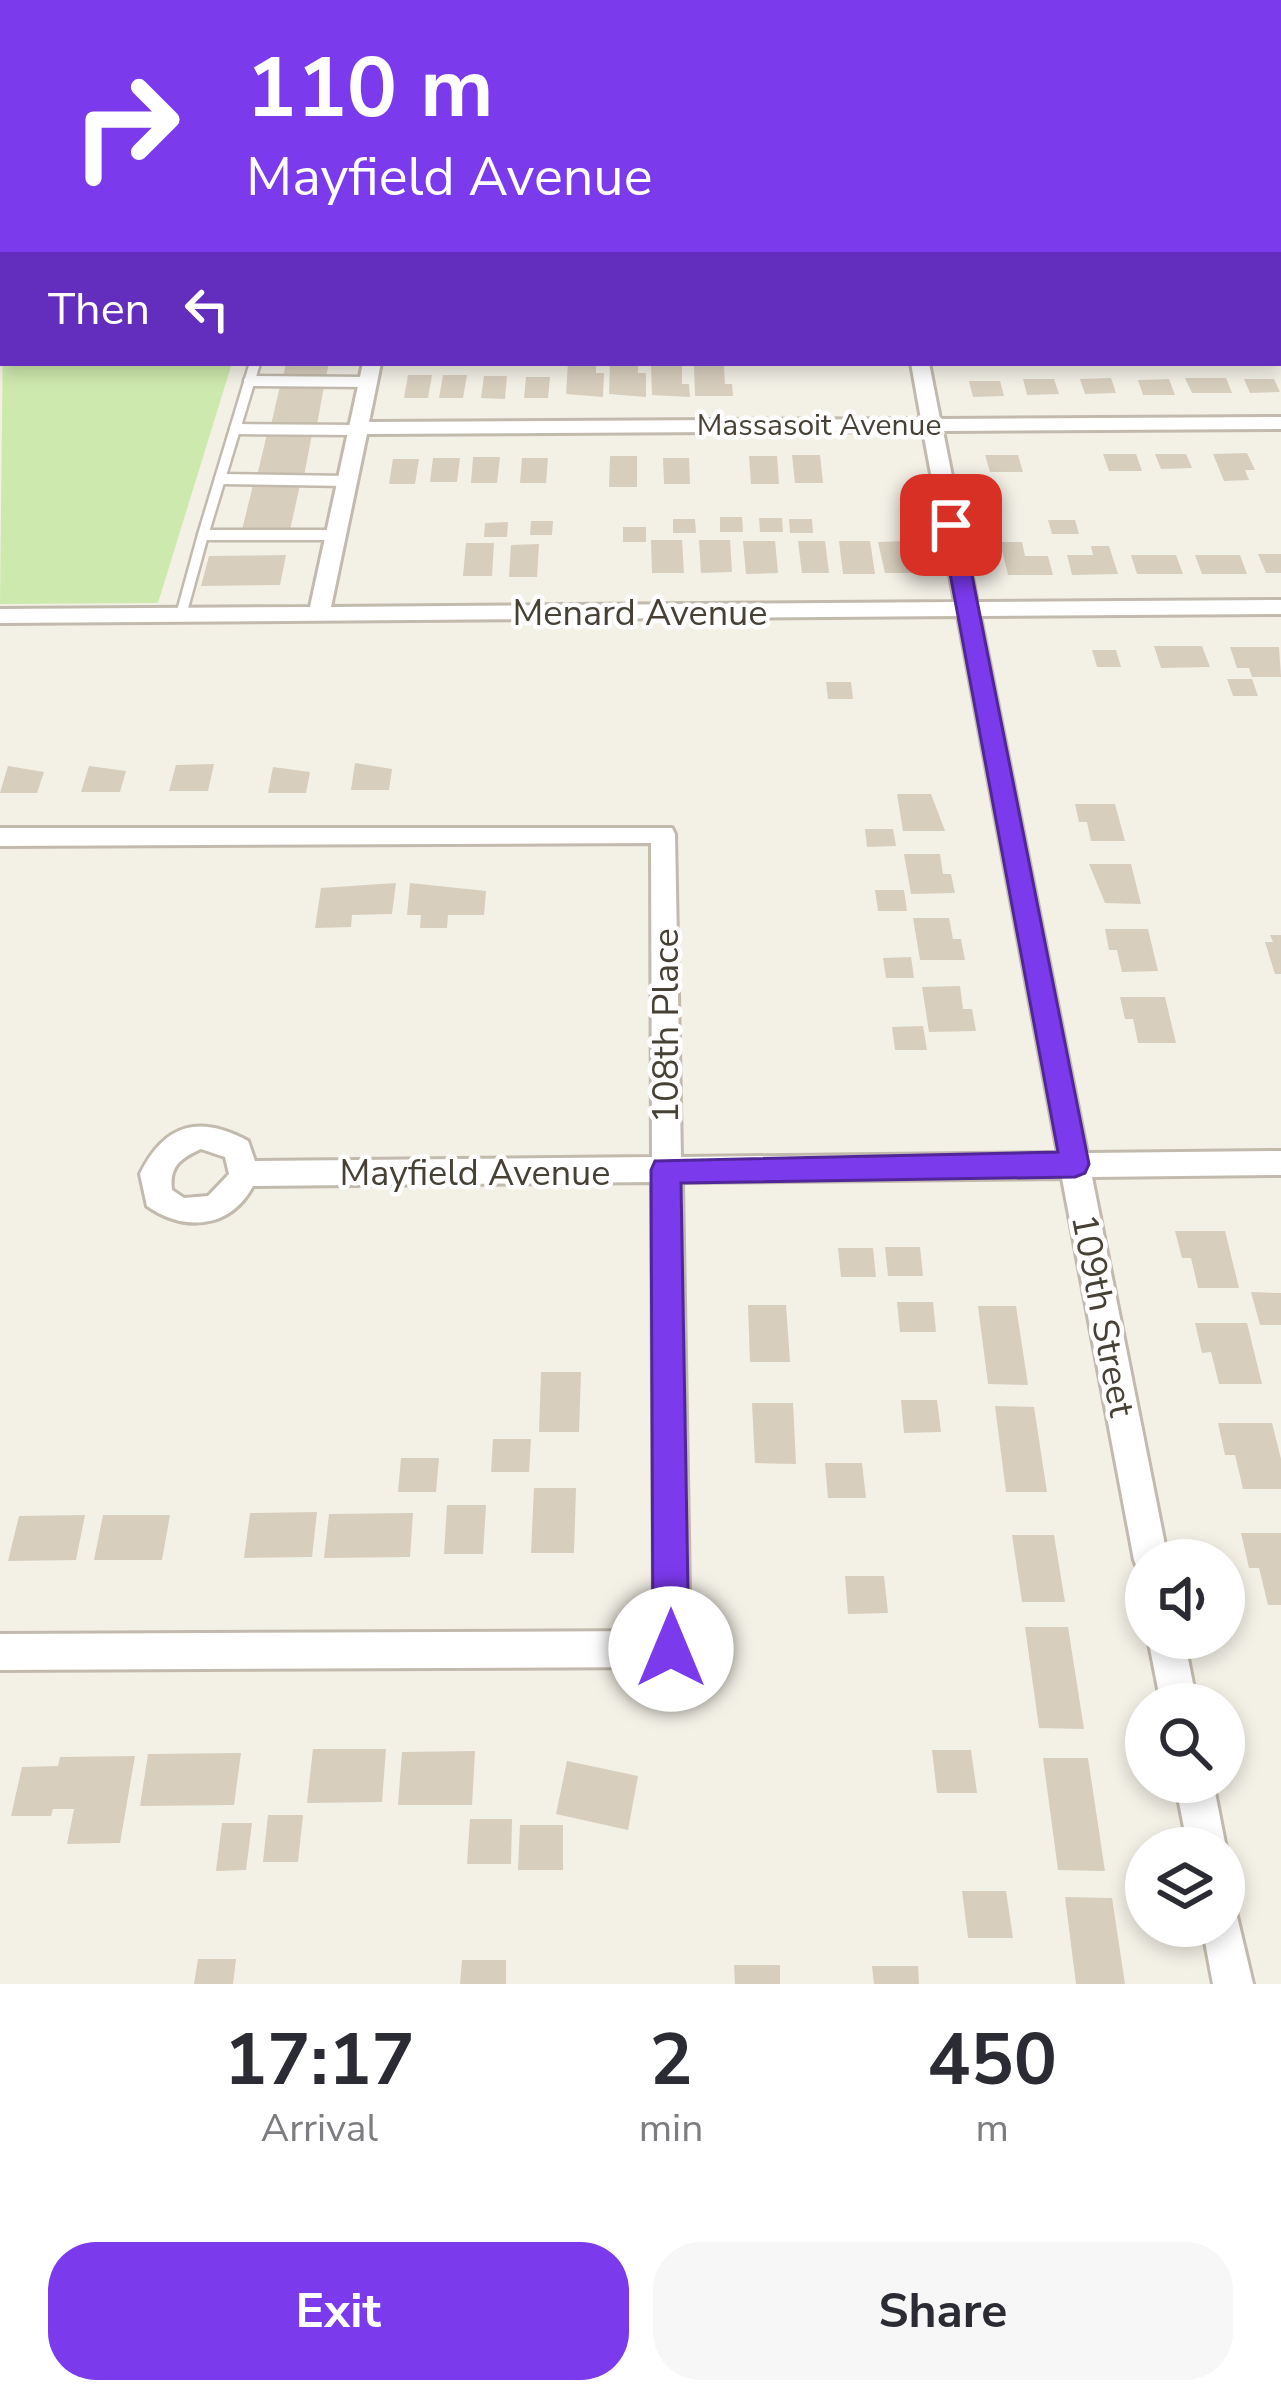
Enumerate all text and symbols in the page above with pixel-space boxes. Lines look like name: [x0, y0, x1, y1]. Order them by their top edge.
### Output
text: 110 m: [246, 31, 494, 146]
icon: right: [48, 48, 204, 204]
text: Mayfield Avenue: [246, 140, 652, 214]
icon: left: [174, 276, 240, 342]
text: Then: [48, 279, 150, 340]
street label: Massasoit Avenue: [697, 405, 941, 446]
pin: [900, 474, 1002, 576]
icon: arrive: [918, 492, 984, 558]
street label: Menard Avenue: [513, 589, 767, 638]
street label: 108th Place: [642, 928, 691, 1124]
street label: Mayfield Avenue: [340, 1149, 610, 1198]
street label: 109th Street: [1059, 1210, 1146, 1421]
map controls: [1125, 1539, 1245, 1947]
button: sound: [1125, 1539, 1245, 1659]
position arrow: [608, 1586, 734, 1712]
button: search: [1125, 1683, 1245, 1803]
button: layers: [1125, 1827, 1245, 1947]
text: 17:17: [224, 2011, 415, 2109]
text: 2: [649, 2011, 693, 2109]
text: 450: [927, 2011, 1057, 2109]
text: Arrival: [261, 2102, 378, 2155]
text: min: [639, 2102, 703, 2155]
text: m: [975, 2102, 1009, 2155]
button: Exit: [48, 2242, 629, 2380]
button: Share: [653, 2242, 1233, 2380]

